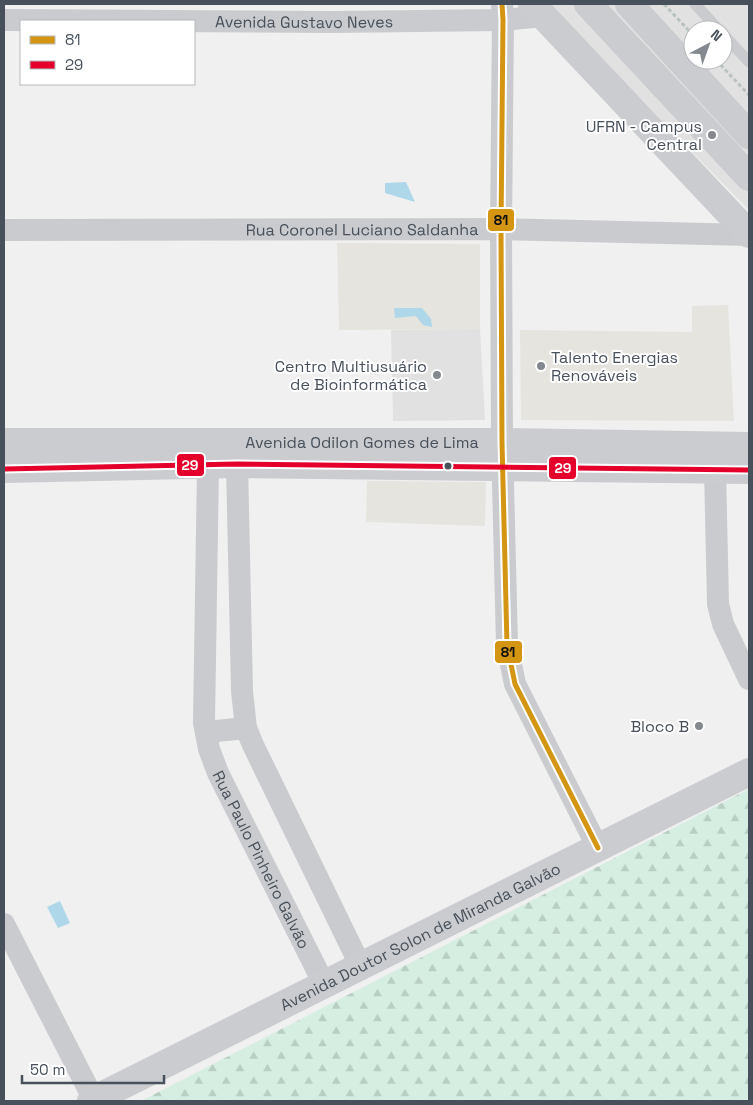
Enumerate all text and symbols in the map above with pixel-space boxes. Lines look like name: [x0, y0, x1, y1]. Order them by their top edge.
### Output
street label: Avenida Gustavo Neves: [215, 11, 393, 33]
legend: [20, 20, 195, 85]
north arrow: [683, 20, 733, 70]
text: N: [707, 25, 726, 45]
text: 81: [65, 30, 81, 49]
text: 29: [65, 55, 83, 74]
place label: UFRN - Campus Central: [586, 116, 702, 155]
marker: UFRN - Campus Central: [706, 129, 718, 141]
line badge: 81: [487, 208, 515, 232]
text: 81: [494, 211, 508, 229]
street label: Rua Coronel Luciano Saldanha: [246, 219, 478, 241]
place label: Talento Energias Renováveis: [551, 347, 678, 386]
place label: Centro Multiusuário de Bioinformática: [275, 356, 427, 395]
marker: Talento Energias Renováveis: [535, 360, 547, 372]
marker: Centro Multiusuário de Bioinformática: [431, 369, 443, 381]
street label: Avenida Odilon Gomes de Lima: [245, 432, 479, 453]
line badge: 29: [176, 453, 205, 477]
text: 29: [182, 456, 198, 474]
line badge: 29: [548, 456, 577, 480]
text: 29: [555, 459, 571, 477]
unlabelled marker: [443, 461, 453, 471]
line badge: 81: [494, 640, 523, 664]
text: 81: [501, 643, 515, 661]
place label: Bloco B: [630, 716, 689, 737]
marker: Bloco B: [693, 720, 705, 732]
street label: Rua Paulo Pinheiro Galvão: [208, 767, 315, 952]
street label: Avenida Doutor Solon de Miranda Galvão: [277, 858, 564, 1016]
scale bar: [22, 1052, 165, 1084]
text: 50 m: [30, 1060, 65, 1079]

